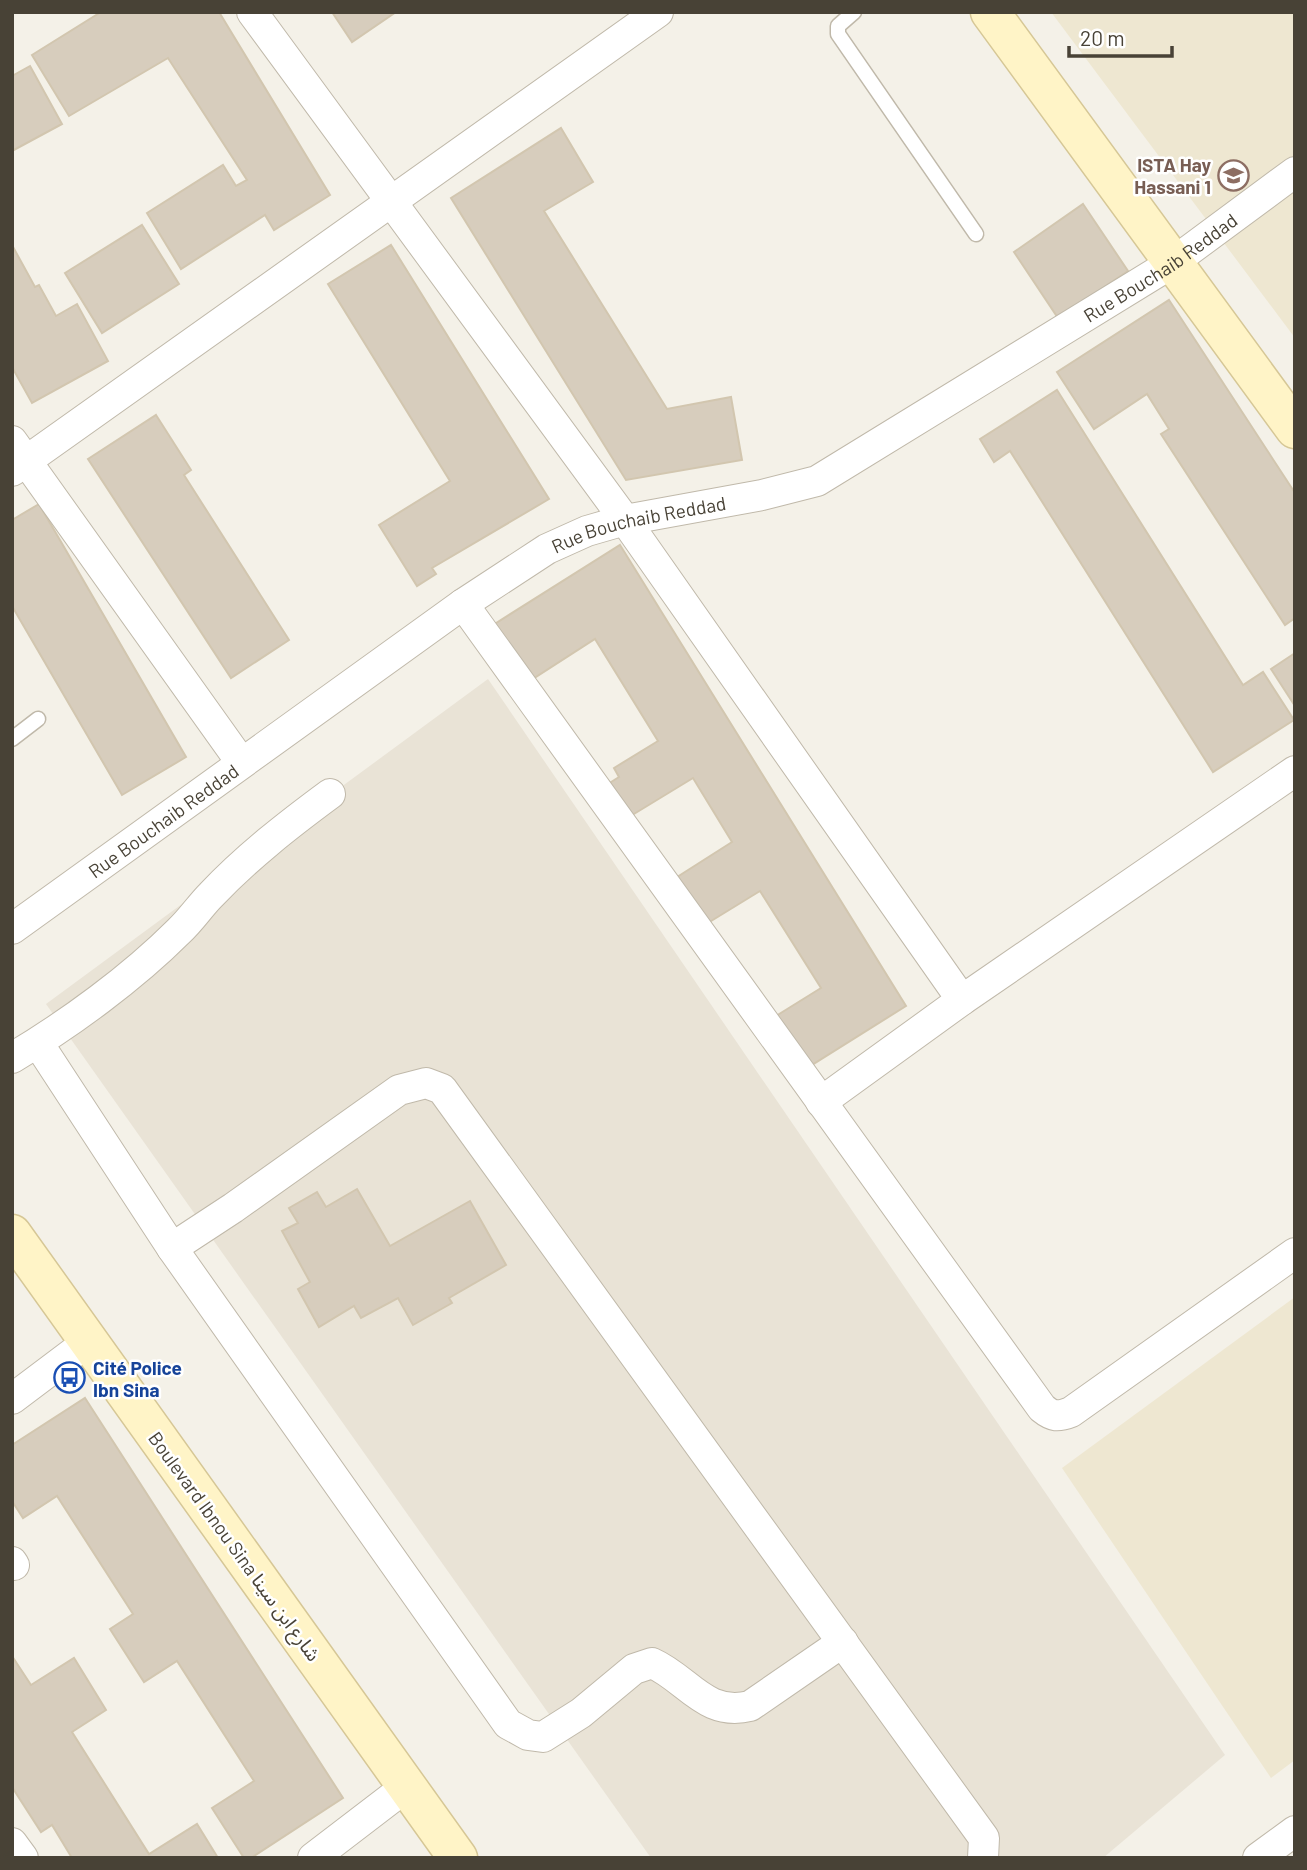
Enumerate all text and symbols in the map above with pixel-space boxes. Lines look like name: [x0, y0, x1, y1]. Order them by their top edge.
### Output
scale bar: [1069, 14, 1172, 58]
text: 20 m: [1080, 25, 1125, 50]
place label: ISTA Hay Hassani 1: [1134, 153, 1211, 198]
school or university icon: ISTA Hay Hassani 1: [1217, 158, 1251, 192]
street label: Rue Bouchaib Reddad: [1079, 208, 1241, 326]
street label: Rue Bouchaib Reddad: [548, 490, 728, 557]
street label: Rue Bouchaib Reddad: [83, 758, 243, 882]
place label: Cité Police Ibn Sina: [93, 1356, 182, 1401]
bus stop icon: Cité Police Ibn Sina: [53, 1361, 87, 1395]
street label: Boulevard Ibnou Sina شارع ابن سينا: [142, 1427, 326, 1667]

